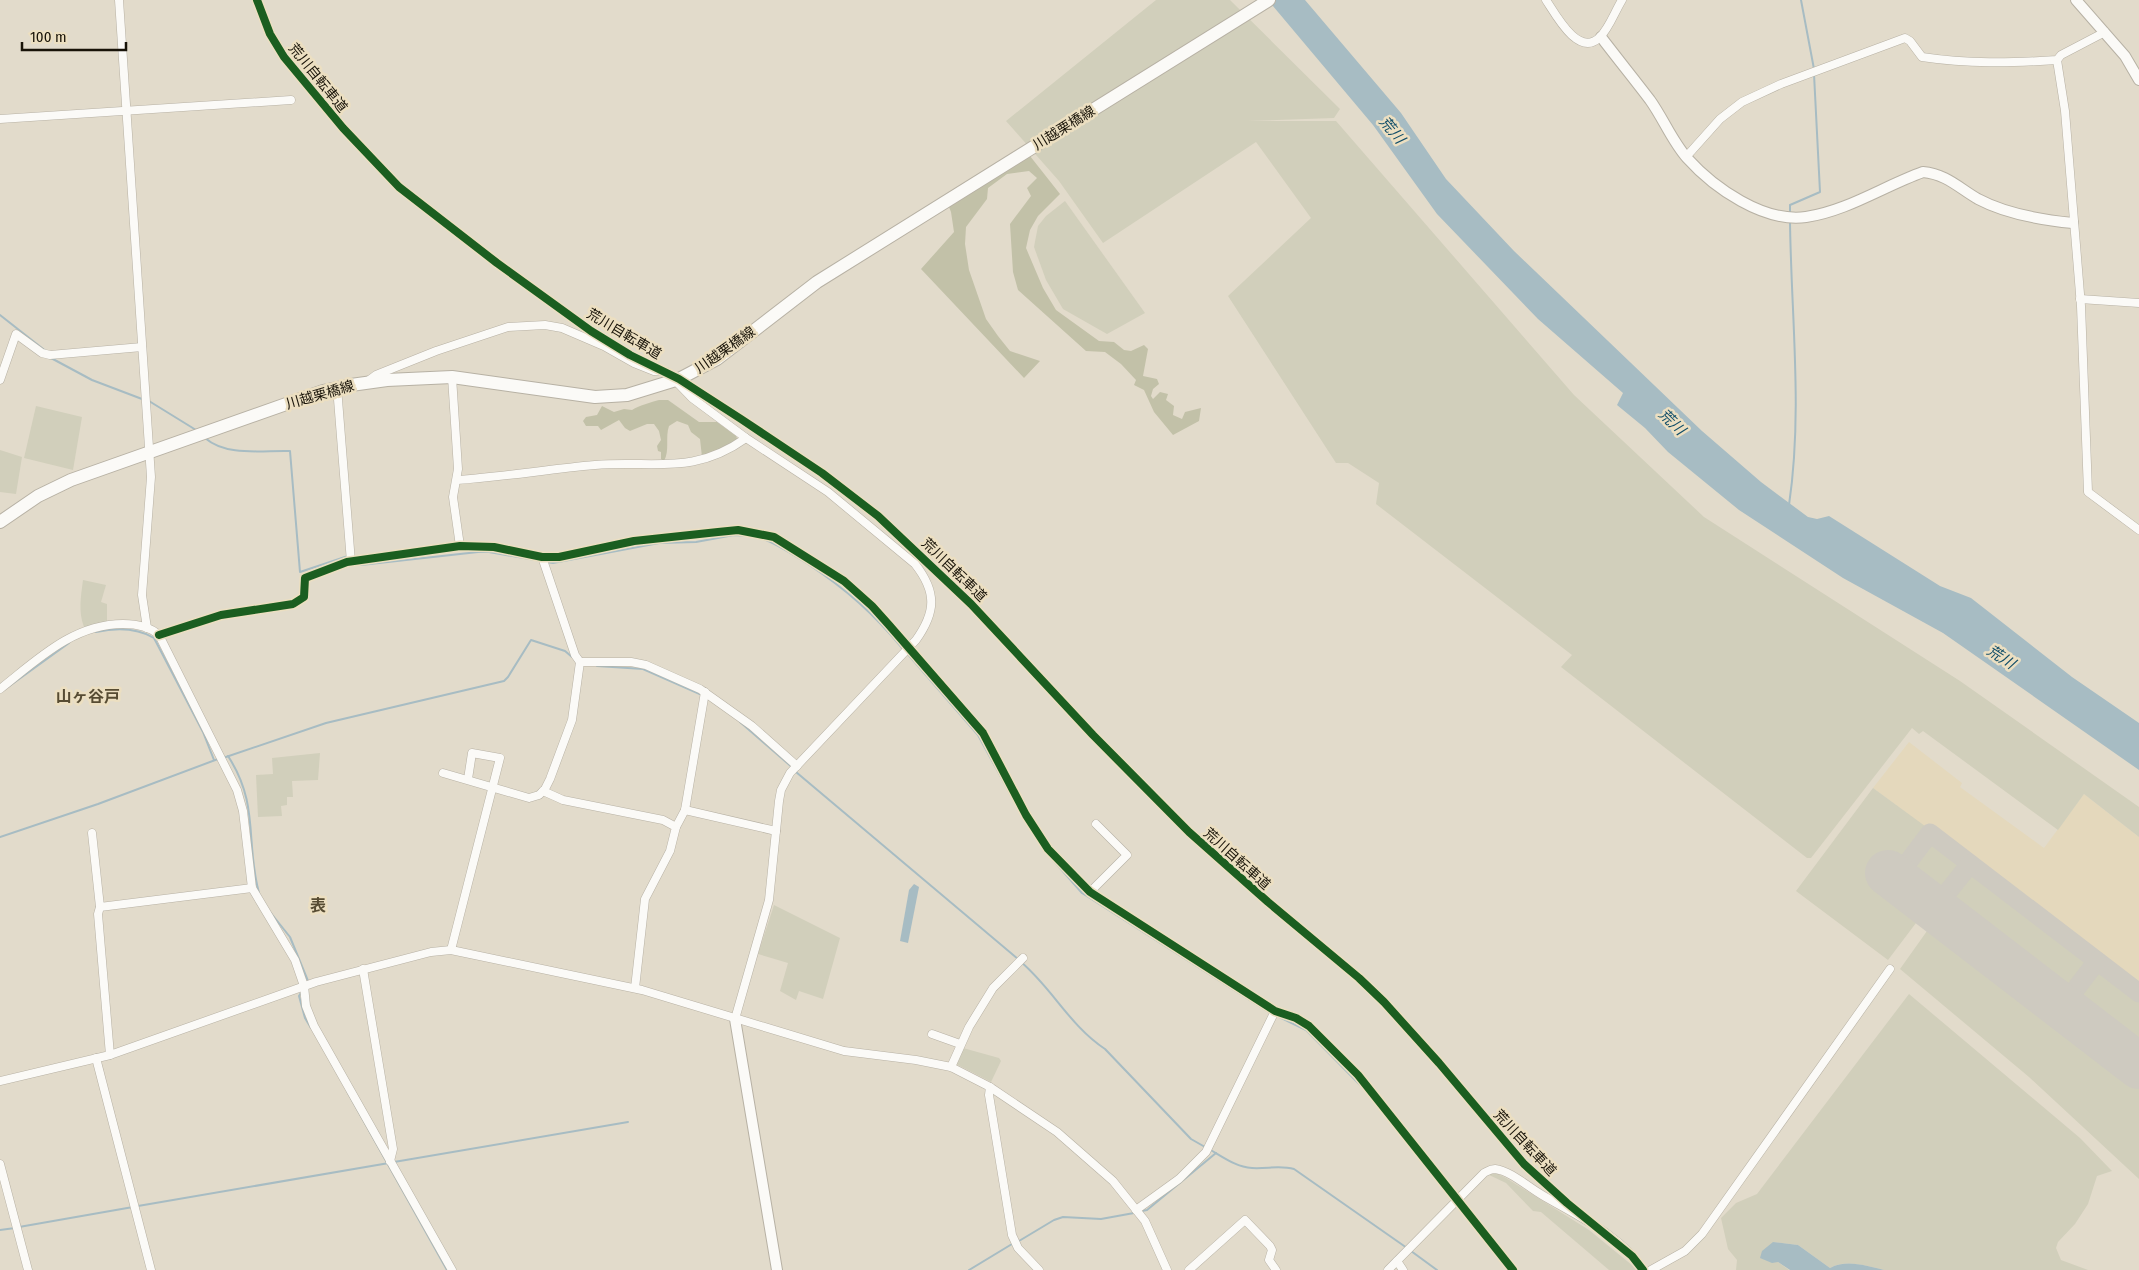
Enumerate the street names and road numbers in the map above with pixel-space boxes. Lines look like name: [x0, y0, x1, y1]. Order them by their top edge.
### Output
street label: 荒川自転車道: [285, 40, 351, 116]
street label: 川越栗橋線: [1030, 102, 1098, 154]
street label: 荒川自転車道: [584, 305, 664, 363]
street label: 川越栗橋線: [691, 323, 759, 377]
street label: 川越栗橋線: [284, 377, 356, 413]
street label: 荒川自転車道: [918, 535, 990, 605]
street label: 荒川自転車道: [1200, 825, 1274, 893]
street label: 荒川自転車道: [1490, 1106, 1560, 1180]

